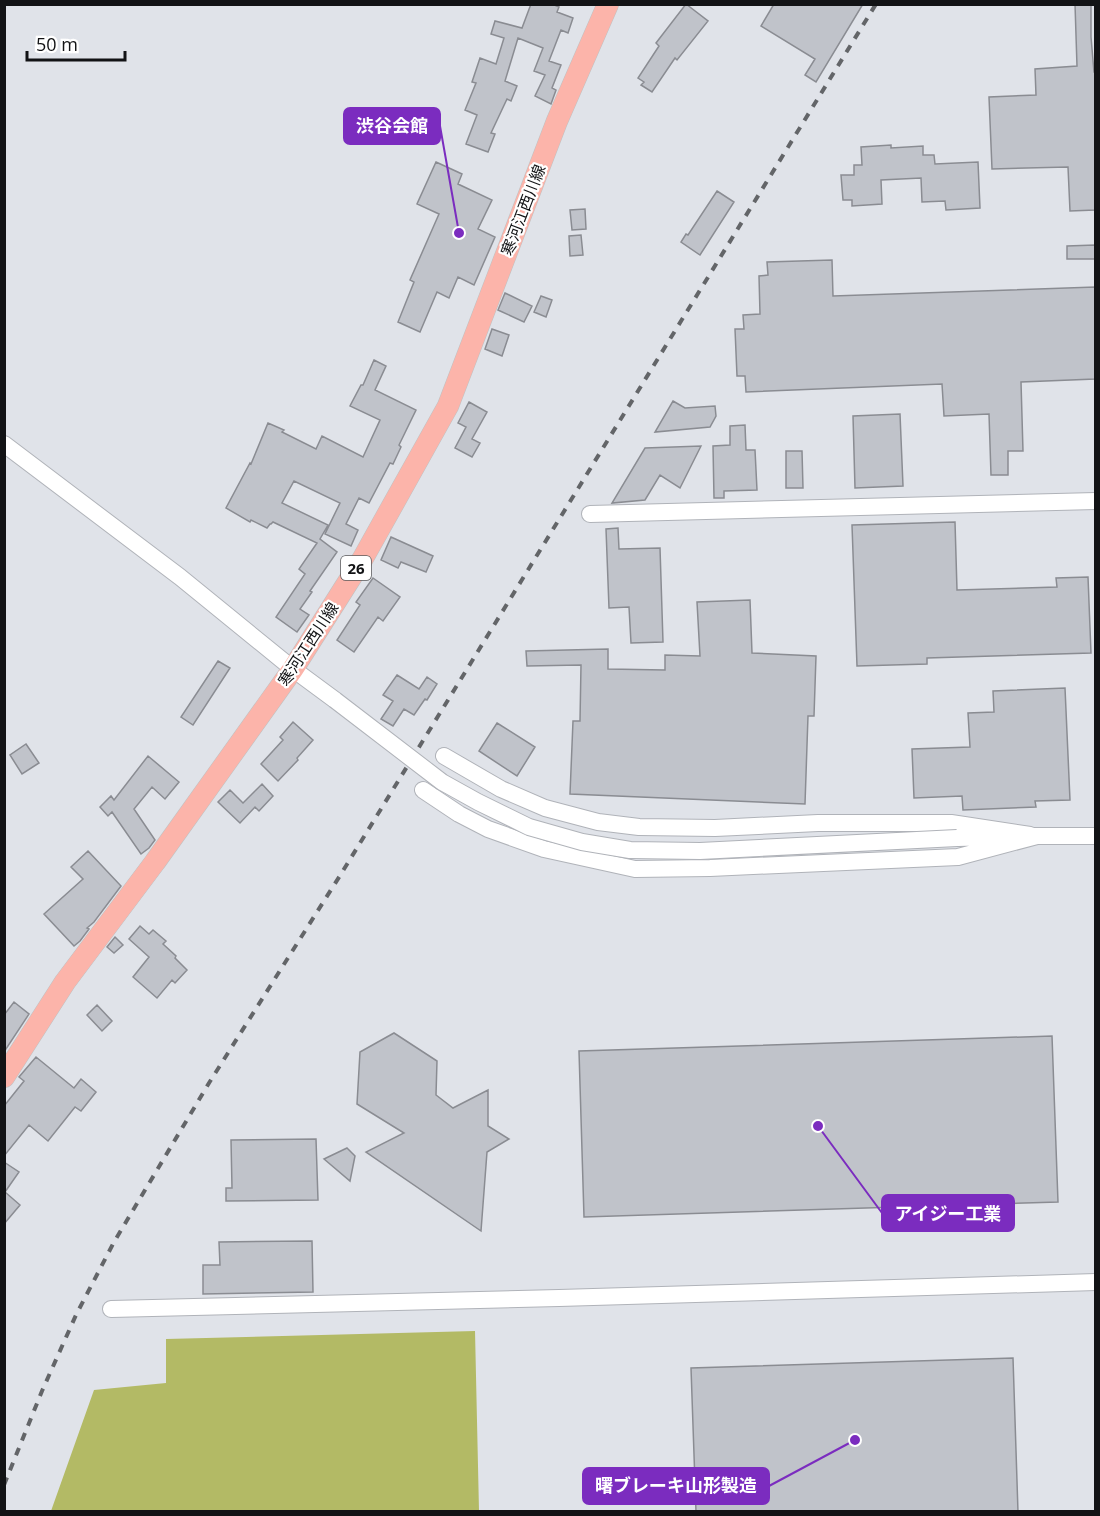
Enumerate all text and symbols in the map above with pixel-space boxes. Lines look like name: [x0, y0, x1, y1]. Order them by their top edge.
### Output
scale bar: [27, 24, 124, 62]
text: 50 m: [36, 32, 78, 56]
callout: 渋谷会館: [344, 108, 440, 144]
text: 渋谷会館: [356, 113, 428, 137]
street label: 寒河江西川線: [496, 161, 550, 259]
road number: 26: [341, 556, 371, 580]
street label: 寒河江西川線: [273, 598, 343, 690]
callout: アイジー工業: [882, 1195, 1014, 1231]
text: アイジー工業: [894, 1201, 1002, 1225]
callout: 曙ブレーキ山形製造: [583, 1468, 769, 1504]
text: 曙ブレーキ山形製造: [595, 1473, 757, 1497]

